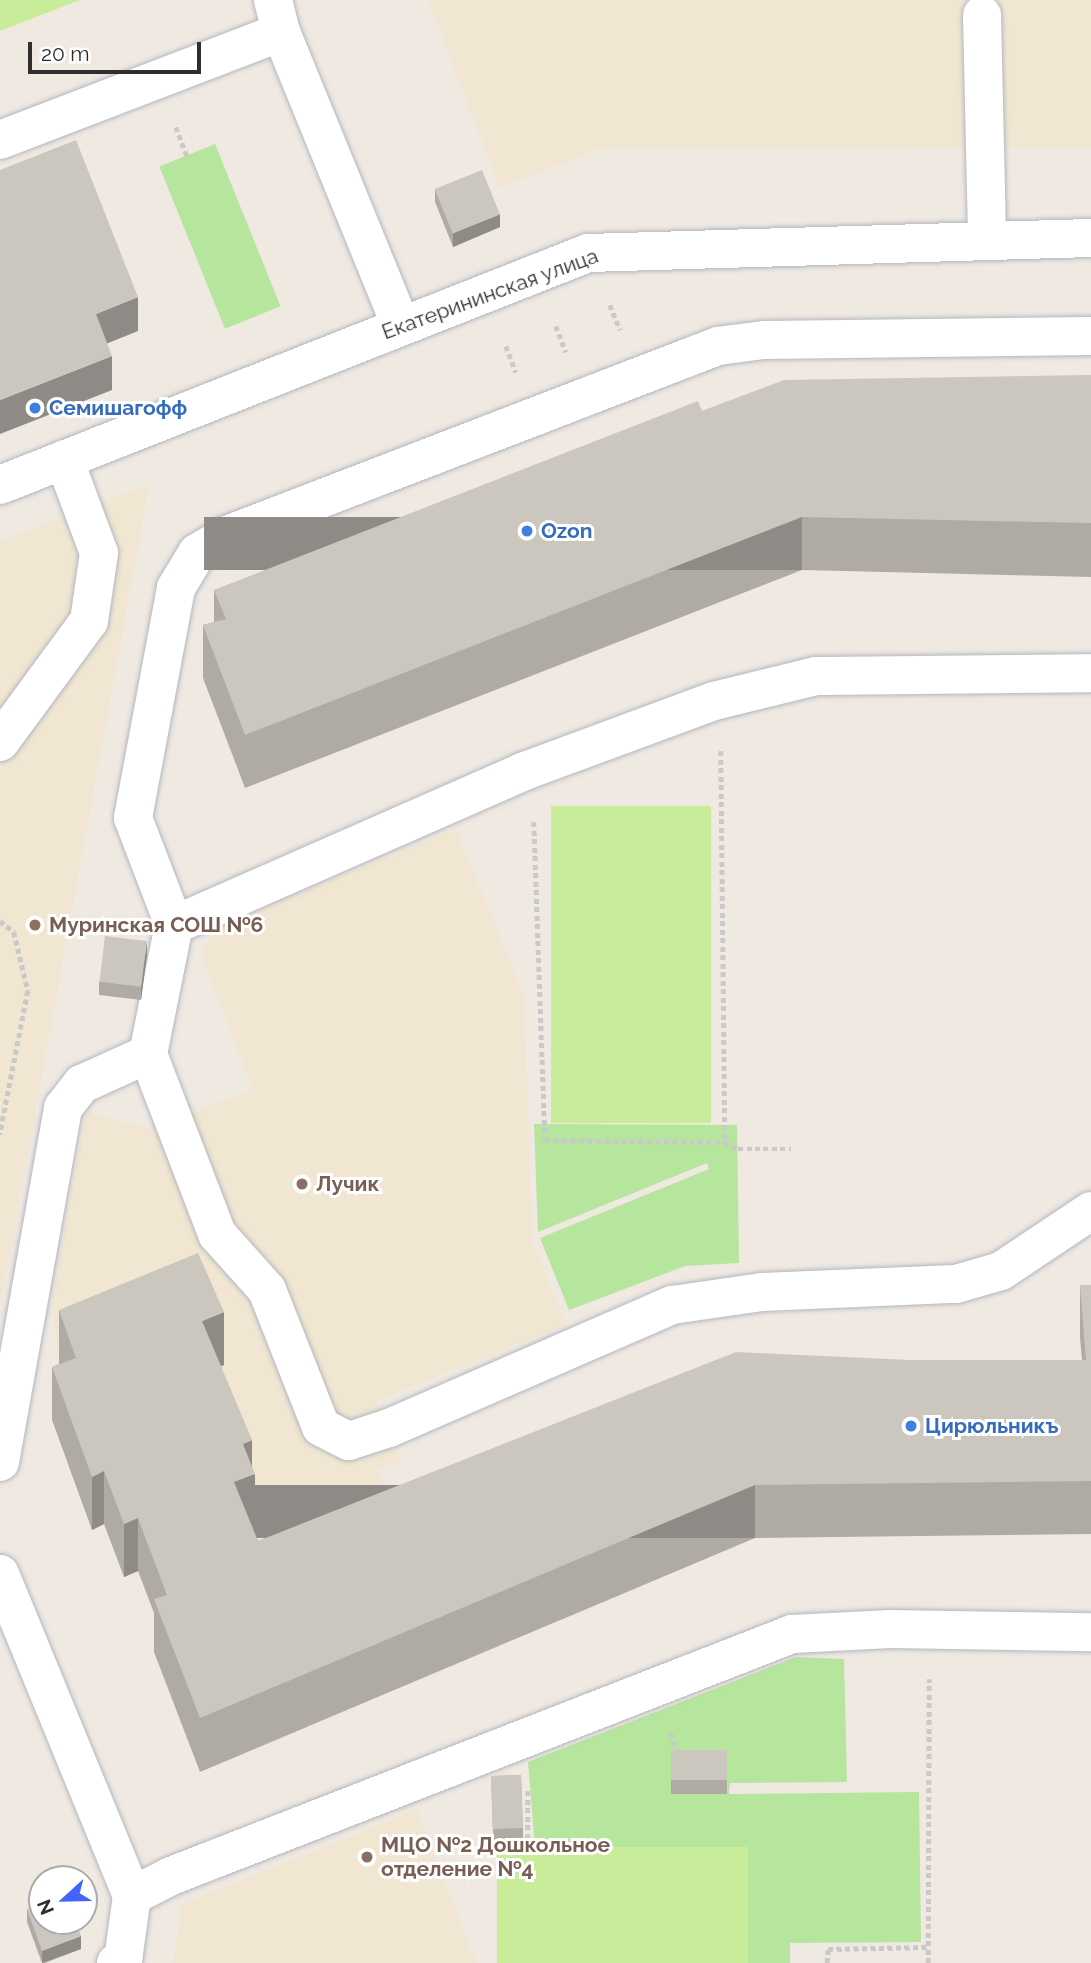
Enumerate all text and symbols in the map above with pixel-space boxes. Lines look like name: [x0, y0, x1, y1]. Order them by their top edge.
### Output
scale bar: [32, 28, 205, 72]
text: 20 m: [41, 41, 89, 66]
street label: Екатерининская улица: [378, 243, 602, 345]
place label: Семишагофф: [49, 395, 187, 421]
marker: Семишагофф: [27, 400, 43, 416]
place label: Ozon: [541, 518, 592, 544]
marker: Ozon: [519, 523, 535, 539]
place label: Муринская СОШ №6: [49, 912, 263, 938]
marker: Муринская СОШ №6: [27, 917, 43, 933]
place label: Лучик: [316, 1171, 379, 1197]
marker: Лучик: [294, 1176, 310, 1192]
place label: Цирюльникъ: [925, 1413, 1059, 1439]
marker: Цирюльникъ: [903, 1418, 919, 1434]
place label: МЦО №2 Дошкольное отделение №4: [381, 1832, 610, 1882]
marker: МЦО №2 Дошкольное отделение №4: [359, 1849, 375, 1865]
north arrow: [28, 1865, 98, 1935]
text: N: [32, 1896, 58, 1918]

